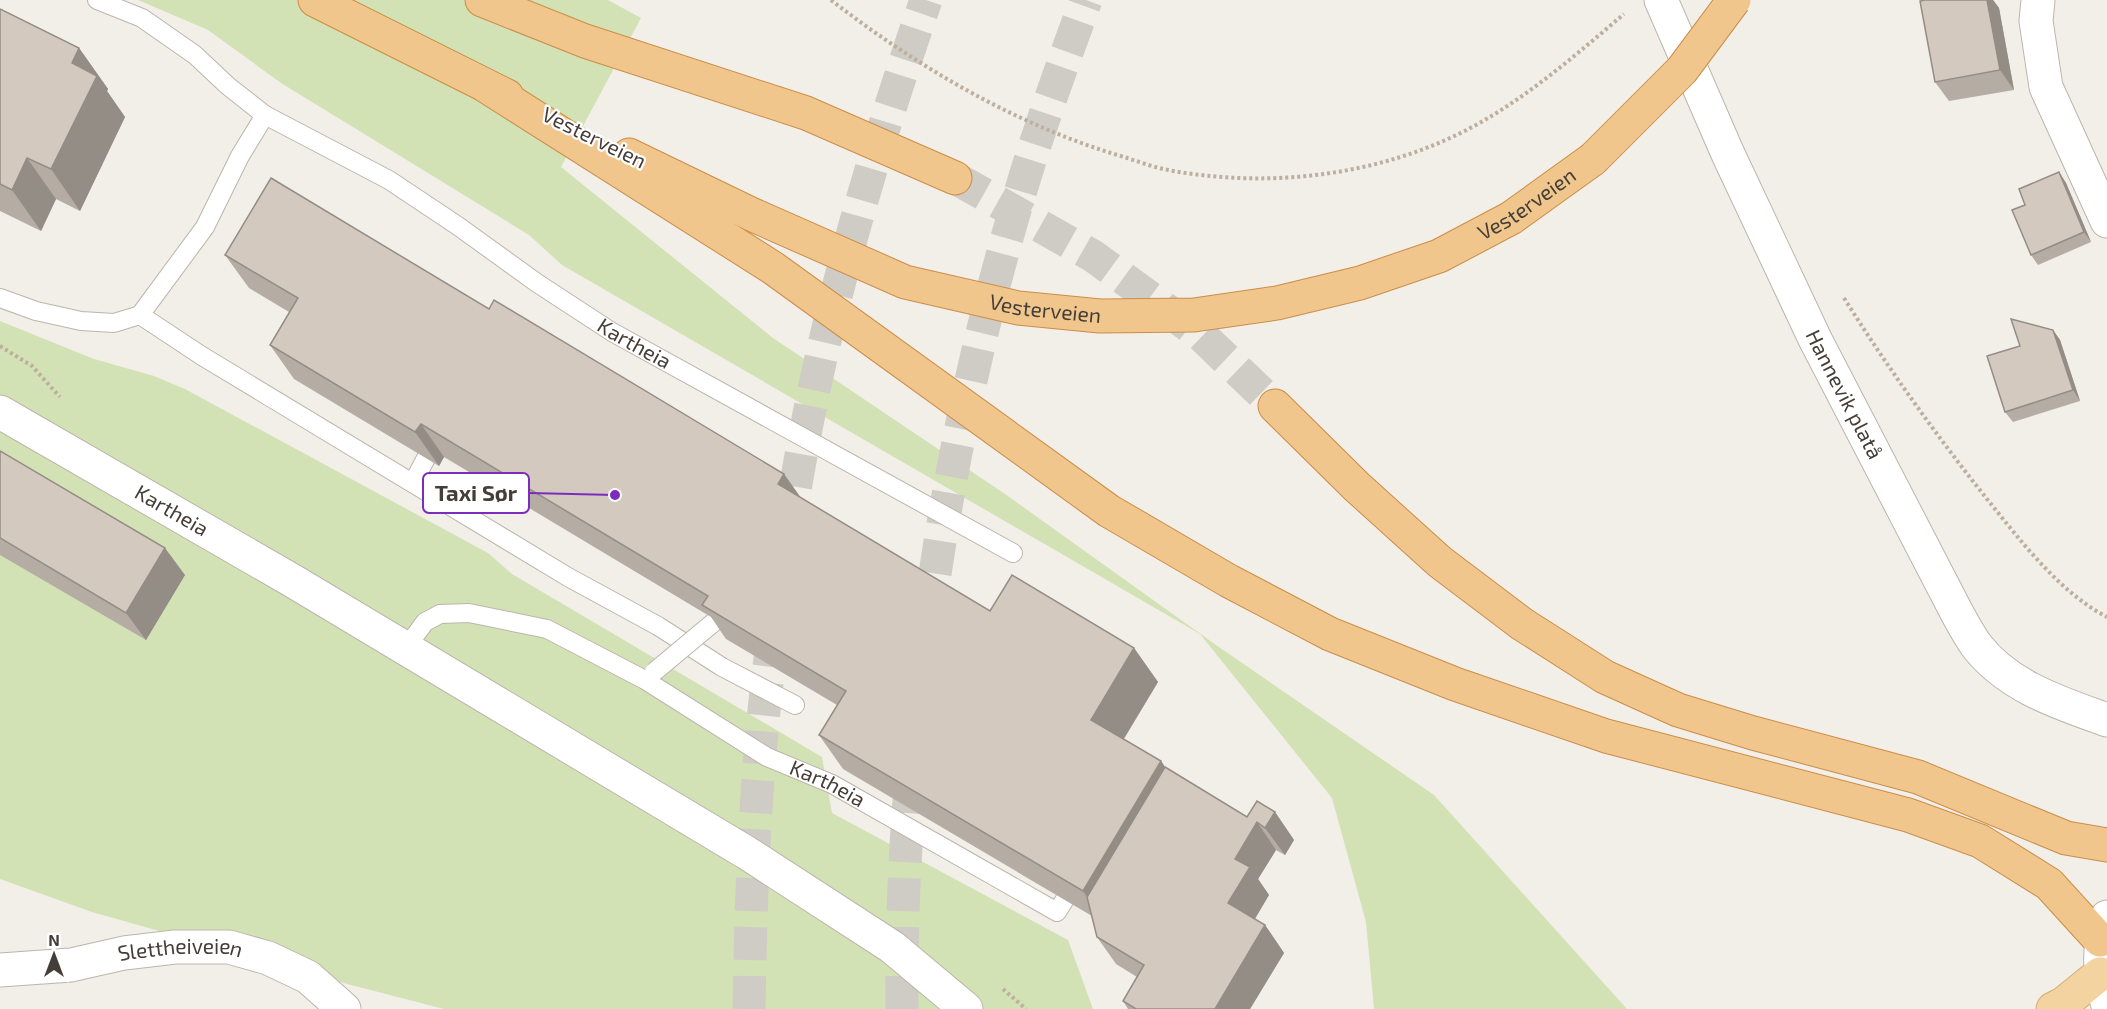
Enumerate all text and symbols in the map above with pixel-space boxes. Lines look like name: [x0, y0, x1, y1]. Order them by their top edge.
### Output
street label: Vesterveien: [539, 101, 651, 173]
street label: Vesterveien: [1473, 162, 1580, 244]
street label: Vesterveien: [987, 288, 1102, 327]
street label: Kartheia: [593, 312, 676, 373]
street label: Hannevik platå: [1801, 325, 1889, 463]
callout: Taxi Sør: [423, 473, 529, 513]
street label: Kartheia: [131, 479, 213, 541]
text: Taxi Sør: [435, 479, 518, 505]
street label: Kartheia: [787, 754, 870, 811]
north arrow: [24, 925, 84, 985]
text: N: [48, 930, 60, 949]
street label: Slettheiveien: [115, 933, 246, 965]

